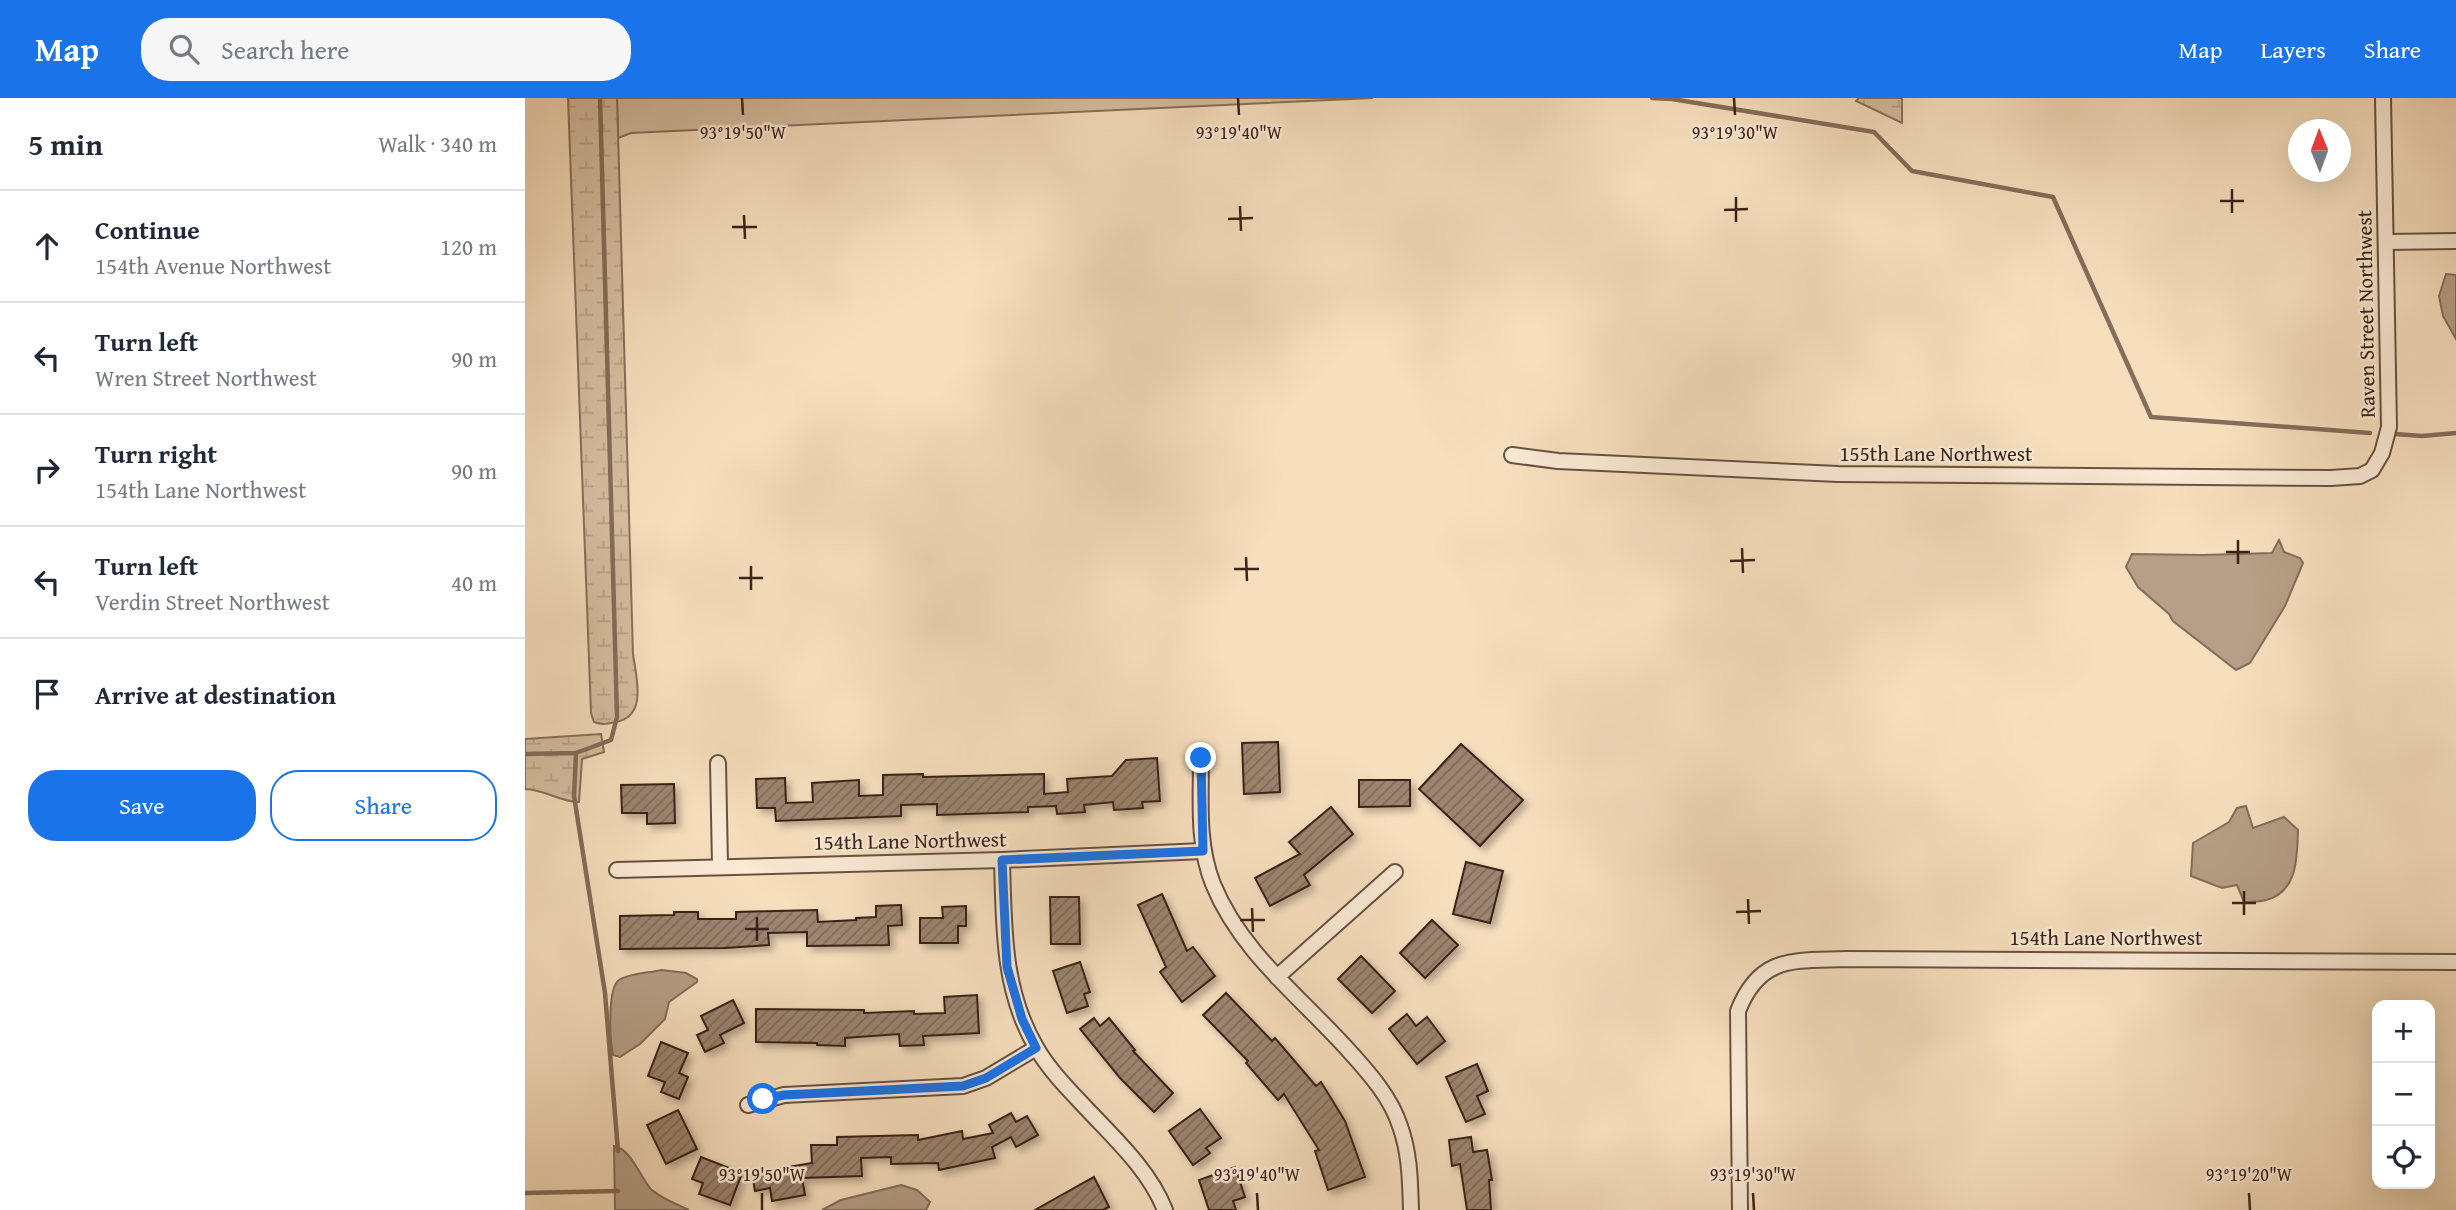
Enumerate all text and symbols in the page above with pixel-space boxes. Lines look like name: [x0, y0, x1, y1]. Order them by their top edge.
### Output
search box: [141, 18, 631, 81]
text: Map: [35, 25, 99, 73]
icon: search: [165, 30, 203, 68]
text: Search here: [221, 30, 349, 69]
text: Map: [2179, 32, 2222, 67]
text: Layers: [2260, 32, 2326, 67]
text: Share: [2364, 32, 2421, 67]
text: 93°19'50"W: [700, 119, 787, 146]
text: 93°19'40"W: [1196, 119, 1283, 146]
text: 93°19'30"W: [1692, 119, 1779, 146]
north arrow: [2288, 119, 2351, 182]
text: 5 min: [28, 122, 103, 166]
text: Walk · 340 m: [378, 127, 497, 160]
street label: Raven Street Northwest: [2348, 209, 2383, 418]
text: Continue: [95, 210, 200, 249]
icon: ahead: [28, 227, 66, 265]
text: 120 m: [440, 230, 497, 263]
text: 154th Avenue Northwest: [95, 249, 331, 282]
text: Turn left: [95, 322, 198, 361]
icon: left: [28, 339, 66, 377]
text: 90 m: [451, 342, 497, 375]
text: Wren Street Northwest: [95, 361, 317, 394]
text: Turn right: [95, 434, 217, 473]
street label: 155th Lane Northwest: [1840, 438, 2033, 469]
icon: right: [28, 451, 66, 489]
text: 90 m: [451, 454, 497, 487]
text: 154th Lane Northwest: [95, 473, 306, 506]
text: Turn left: [95, 546, 198, 585]
icon: left: [28, 563, 66, 601]
text: 40 m: [451, 566, 497, 599]
text: Verdin Street Northwest: [95, 585, 330, 618]
icon: arrive: [28, 675, 66, 713]
text: Arrive at destination: [95, 675, 336, 714]
route end: [1185, 742, 1216, 773]
button: Save: [28, 770, 256, 841]
button: Share: [270, 770, 497, 841]
street label: 154th Lane Northwest: [813, 823, 1007, 858]
street label: 154th Lane Northwest: [2010, 922, 2203, 953]
map controls: [2372, 1000, 2435, 1189]
button: +: [2372, 1000, 2435, 1063]
button: −: [2372, 1063, 2435, 1126]
route start: [747, 1083, 778, 1114]
button: locate: [2372, 1126, 2435, 1189]
text: 93°19'50"W: [719, 1161, 806, 1188]
text: 93°19'40"W: [1214, 1161, 1301, 1188]
text: 93°19'30"W: [1710, 1161, 1797, 1188]
text: 93°19'20"W: [2206, 1161, 2293, 1188]

